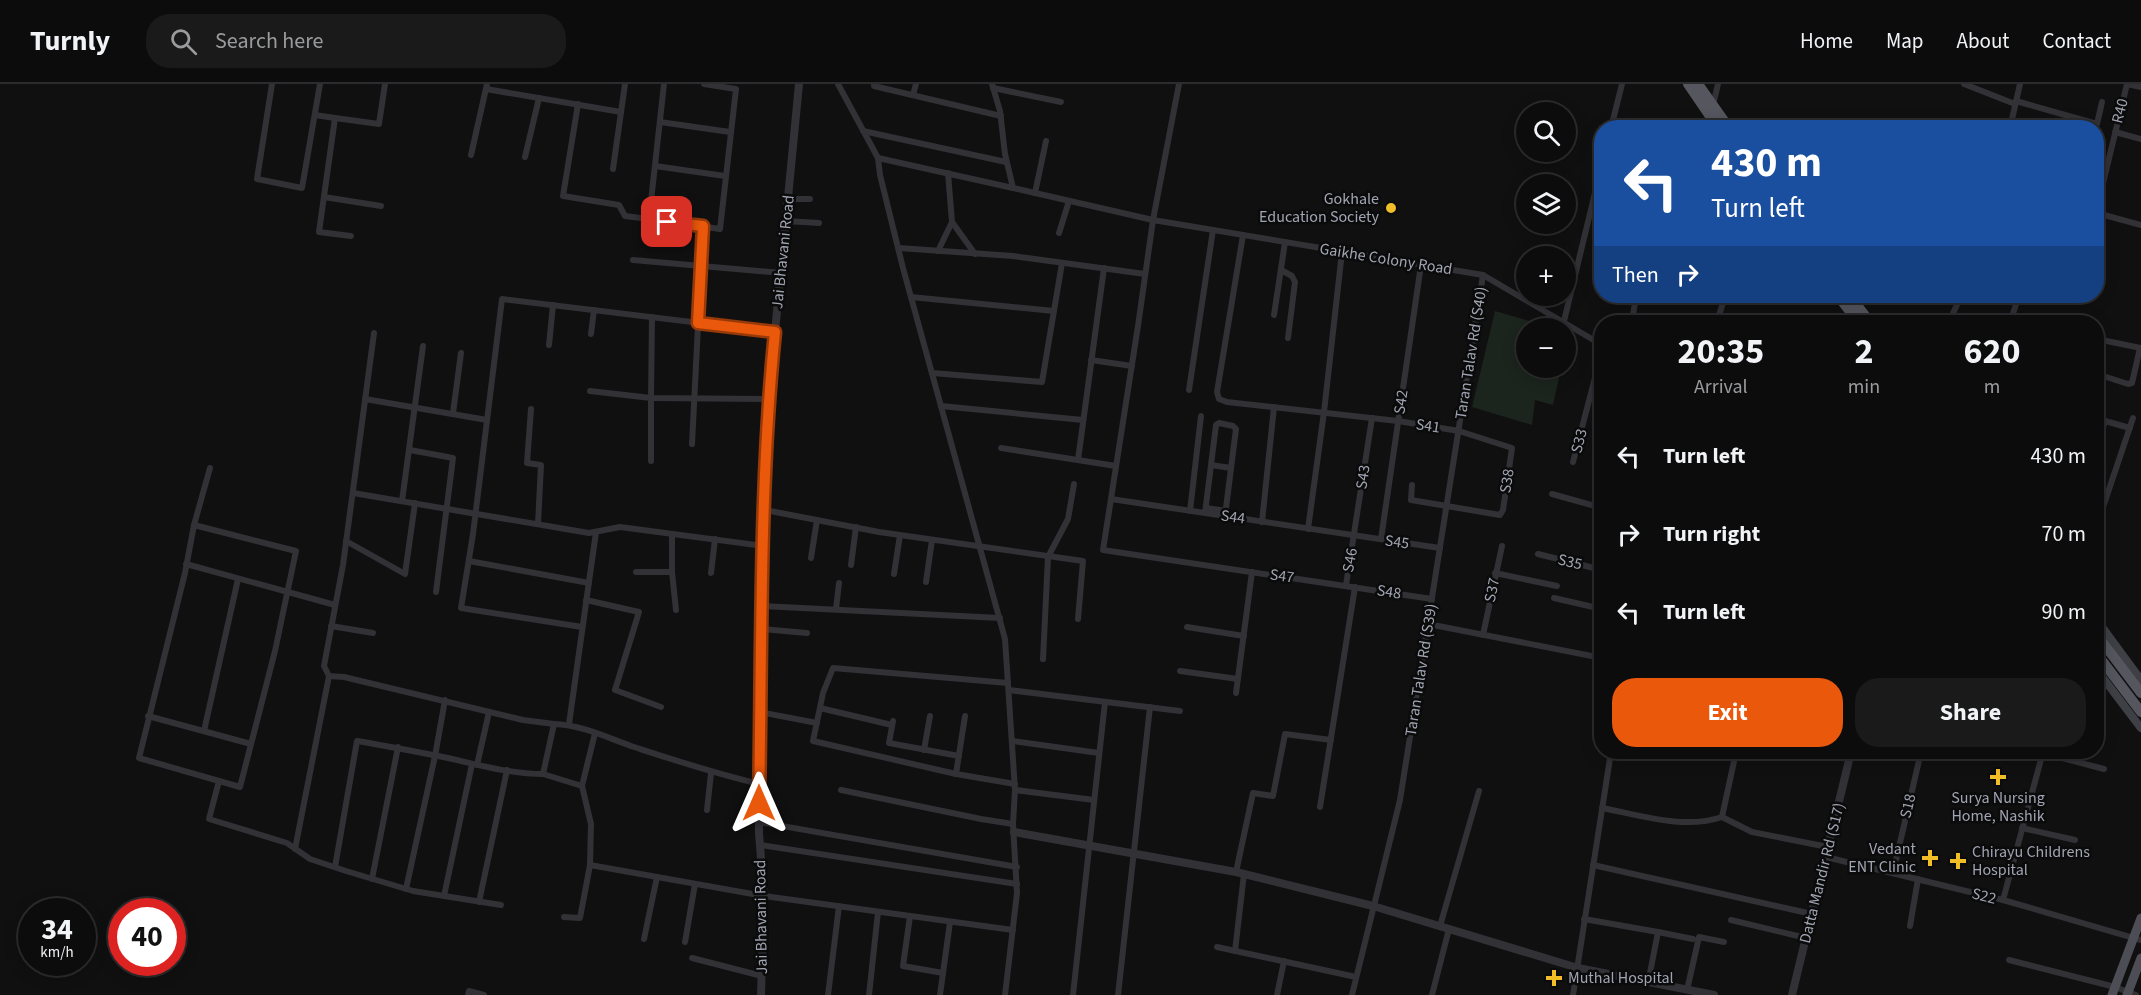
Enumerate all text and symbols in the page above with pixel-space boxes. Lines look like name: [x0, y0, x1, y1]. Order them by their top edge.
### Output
search box: [146, 14, 566, 68]
text: Turnly: [30, 21, 110, 61]
icon: search: [167, 25, 200, 58]
text: Search here: [215, 25, 324, 57]
text: Home: [1800, 26, 1853, 56]
text: Map: [1886, 26, 1924, 56]
text: About: [1957, 26, 2009, 56]
text: Contact: [2042, 26, 2111, 56]
street label: R40: [2106, 96, 2134, 126]
map controls: [1516, 102, 1576, 378]
button: search: [1516, 102, 1576, 162]
text: 430 m: [1711, 133, 1822, 193]
icon: left: [1612, 144, 1690, 222]
button: layers: [1516, 174, 1576, 234]
place label: Gokhale Education Society: [1259, 188, 1380, 228]
text: Turn left: [1711, 189, 1805, 228]
street label: Jai Bhavani Road: [766, 194, 800, 310]
pin: [641, 196, 692, 247]
marker: Gokhale Education Society: [1384, 201, 1398, 215]
icon: arrive: [650, 205, 683, 238]
street label: Gaikhe Colony Road: [1318, 238, 1454, 280]
button: +: [1516, 246, 1576, 306]
icon: right: [1671, 258, 1704, 291]
text: Then: [1612, 259, 1659, 291]
street label: Taran Talav Rd (S40): [1450, 285, 1492, 421]
button: −: [1516, 318, 1576, 378]
text: 20:35: [1677, 326, 1764, 377]
text: 2: [1854, 326, 1873, 377]
text: 620: [1964, 326, 2021, 377]
text: Arrival: [1694, 373, 1748, 401]
text: min: [1848, 373, 1880, 401]
text: m: [1984, 373, 2000, 401]
street label: S42: [1388, 388, 1414, 416]
street label: S41: [1414, 413, 1442, 439]
street label: S33: [1565, 426, 1593, 456]
icon: left: [1612, 440, 1645, 473]
text: Turn left: [1663, 440, 1745, 472]
text: 430 m: [2031, 440, 2086, 472]
street label: S43: [1350, 463, 1376, 491]
street label: S38: [1494, 467, 1520, 495]
street label: S44: [1219, 504, 1247, 530]
icon: right: [1612, 518, 1645, 551]
text: Turn right: [1663, 518, 1760, 550]
text: 70 m: [2041, 518, 2086, 550]
street label: S45: [1383, 529, 1411, 555]
street label: S46: [1337, 546, 1363, 574]
street label: S35: [1556, 549, 1584, 575]
street label: S47: [1268, 563, 1296, 589]
street label: S37: [1479, 576, 1505, 604]
street label: S48: [1375, 579, 1403, 605]
icon: left: [1612, 596, 1645, 629]
text: Turn left: [1663, 596, 1745, 628]
text: 90 m: [2041, 596, 2086, 628]
street label: Taran Talav Rd (S39): [1400, 602, 1442, 738]
button: Exit: [1612, 678, 1843, 747]
button: Share: [1855, 678, 2086, 747]
marker: Surya Nursing Home, Nashik: [1989, 768, 2007, 786]
position arrow: [727, 771, 791, 835]
place label: Surya Nursing Home, Nashik: [1951, 787, 2045, 827]
street label: S18: [1895, 792, 1921, 820]
street label: Datta Mandir Rd (S17): [1794, 800, 1850, 946]
place label: Vedant ENT Clinic: [1848, 838, 1917, 878]
place label: Chirayu Childrens Hospital: [1972, 841, 2090, 881]
marker: Vedant ENT Clinic: [1921, 849, 1939, 867]
marker: Chirayu Childrens Hospital: [1949, 852, 1967, 870]
street label: Jai Bhavani Road: [749, 860, 773, 974]
street label: S22: [1969, 882, 1999, 910]
speed limit sign: 40: [108, 898, 186, 976]
text: 34: [41, 908, 73, 951]
text: km/h: [40, 942, 74, 963]
place label: Muthal Hospital: [1568, 967, 1674, 989]
marker: Muthal Hospital: [1545, 969, 1563, 987]

